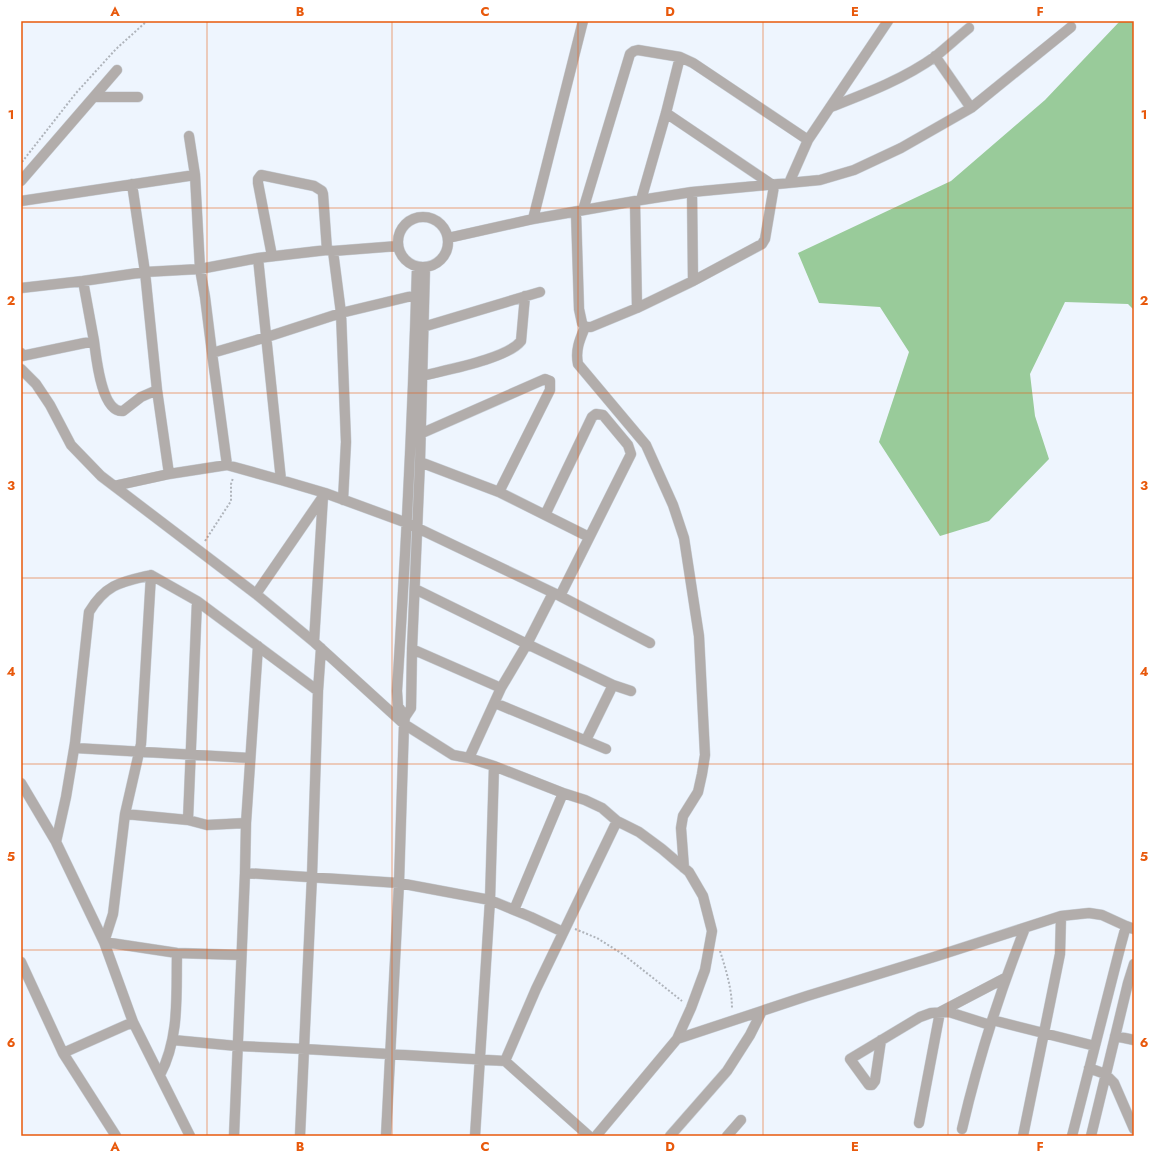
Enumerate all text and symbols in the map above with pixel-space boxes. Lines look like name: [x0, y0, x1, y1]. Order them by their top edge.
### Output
text: A: [109, 2, 120, 21]
text: B: [296, 2, 305, 21]
text: C: [480, 2, 490, 21]
text: D: [665, 2, 675, 21]
text: E: [851, 2, 859, 21]
text: F: [1036, 2, 1044, 21]
text: 1: [8, 105, 14, 124]
text: 1: [1141, 105, 1147, 124]
text: 2: [7, 291, 15, 310]
text: 2: [1140, 291, 1148, 310]
text: 3: [7, 476, 15, 495]
text: 3: [1140, 476, 1148, 495]
text: 4: [6, 662, 16, 681]
text: 4: [1139, 662, 1149, 681]
text: 5: [7, 847, 15, 866]
text: 5: [1140, 847, 1148, 866]
text: 6: [7, 1033, 16, 1052]
text: 6: [1140, 1033, 1149, 1052]
text: A: [109, 1137, 120, 1156]
text: B: [296, 1137, 305, 1156]
text: C: [480, 1137, 490, 1156]
text: D: [665, 1137, 675, 1156]
text: E: [851, 1137, 859, 1156]
text: F: [1036, 1137, 1044, 1156]

